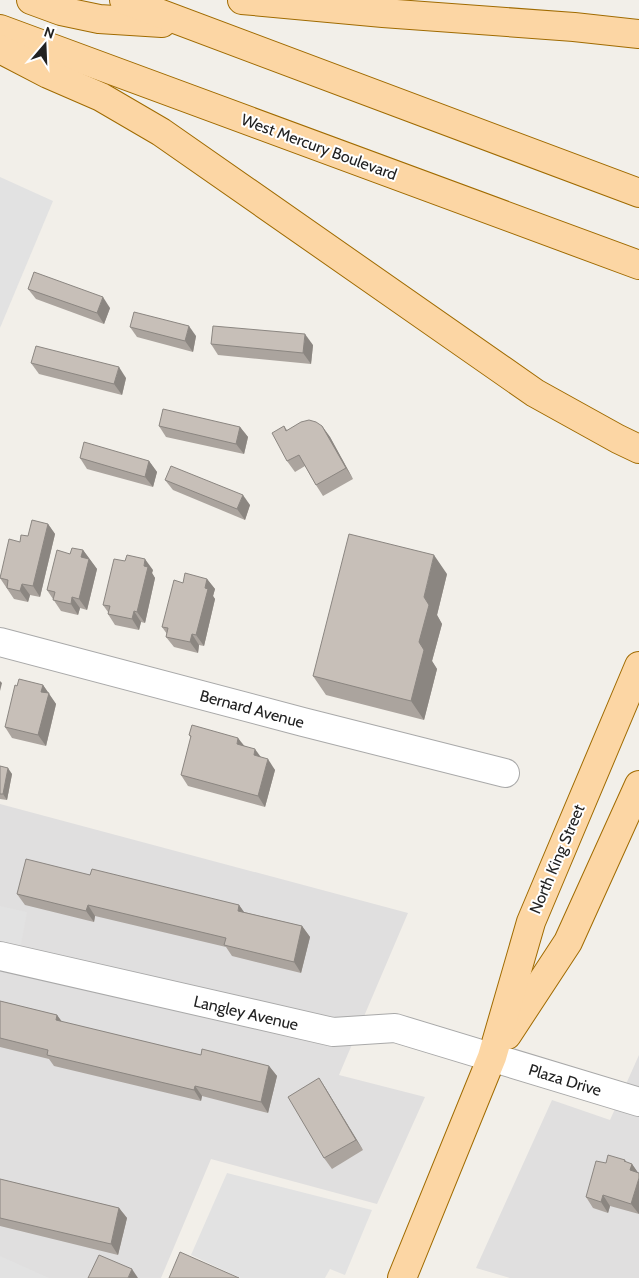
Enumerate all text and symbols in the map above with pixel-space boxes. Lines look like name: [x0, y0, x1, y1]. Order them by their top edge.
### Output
north arrow: [20, 20, 70, 70]
text: N: [42, 23, 57, 43]
street label: West Mercury Boulevard: [239, 110, 399, 184]
street label: Bernard Avenue: [198, 686, 306, 732]
street label: North King Street: [525, 801, 589, 917]
street label: Langley Avenue: [192, 992, 300, 1034]
street label: Plaza Drive: [526, 1060, 604, 1100]

